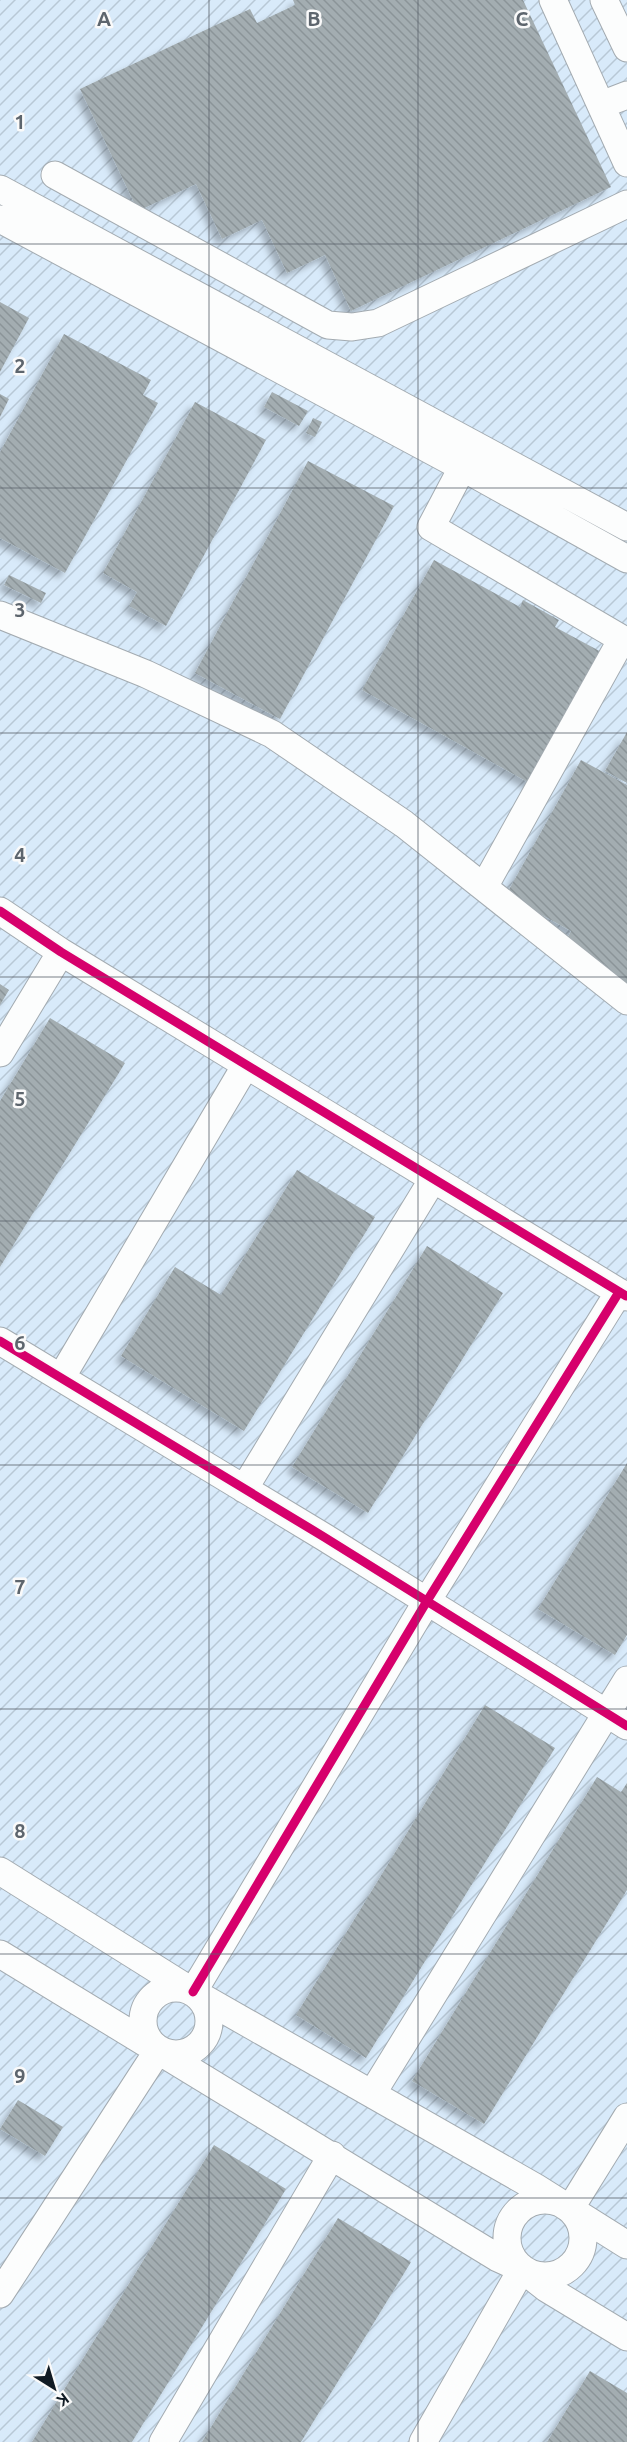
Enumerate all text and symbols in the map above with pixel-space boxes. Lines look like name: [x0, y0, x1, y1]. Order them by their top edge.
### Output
text: A: [97, 7, 111, 30]
text: B: [307, 7, 321, 30]
text: C: [516, 7, 529, 30]
text: 1: [14, 110, 26, 133]
text: 2: [14, 354, 26, 377]
text: 3: [14, 598, 26, 621]
text: 4: [14, 843, 26, 866]
text: 5: [14, 1087, 26, 1110]
text: 6: [14, 1331, 26, 1354]
text: 7: [14, 1575, 26, 1598]
text: 8: [14, 1819, 26, 1842]
text: 9: [14, 2064, 26, 2087]
north arrow: [24, 2358, 84, 2418]
text: K: [53, 2390, 73, 2411]

